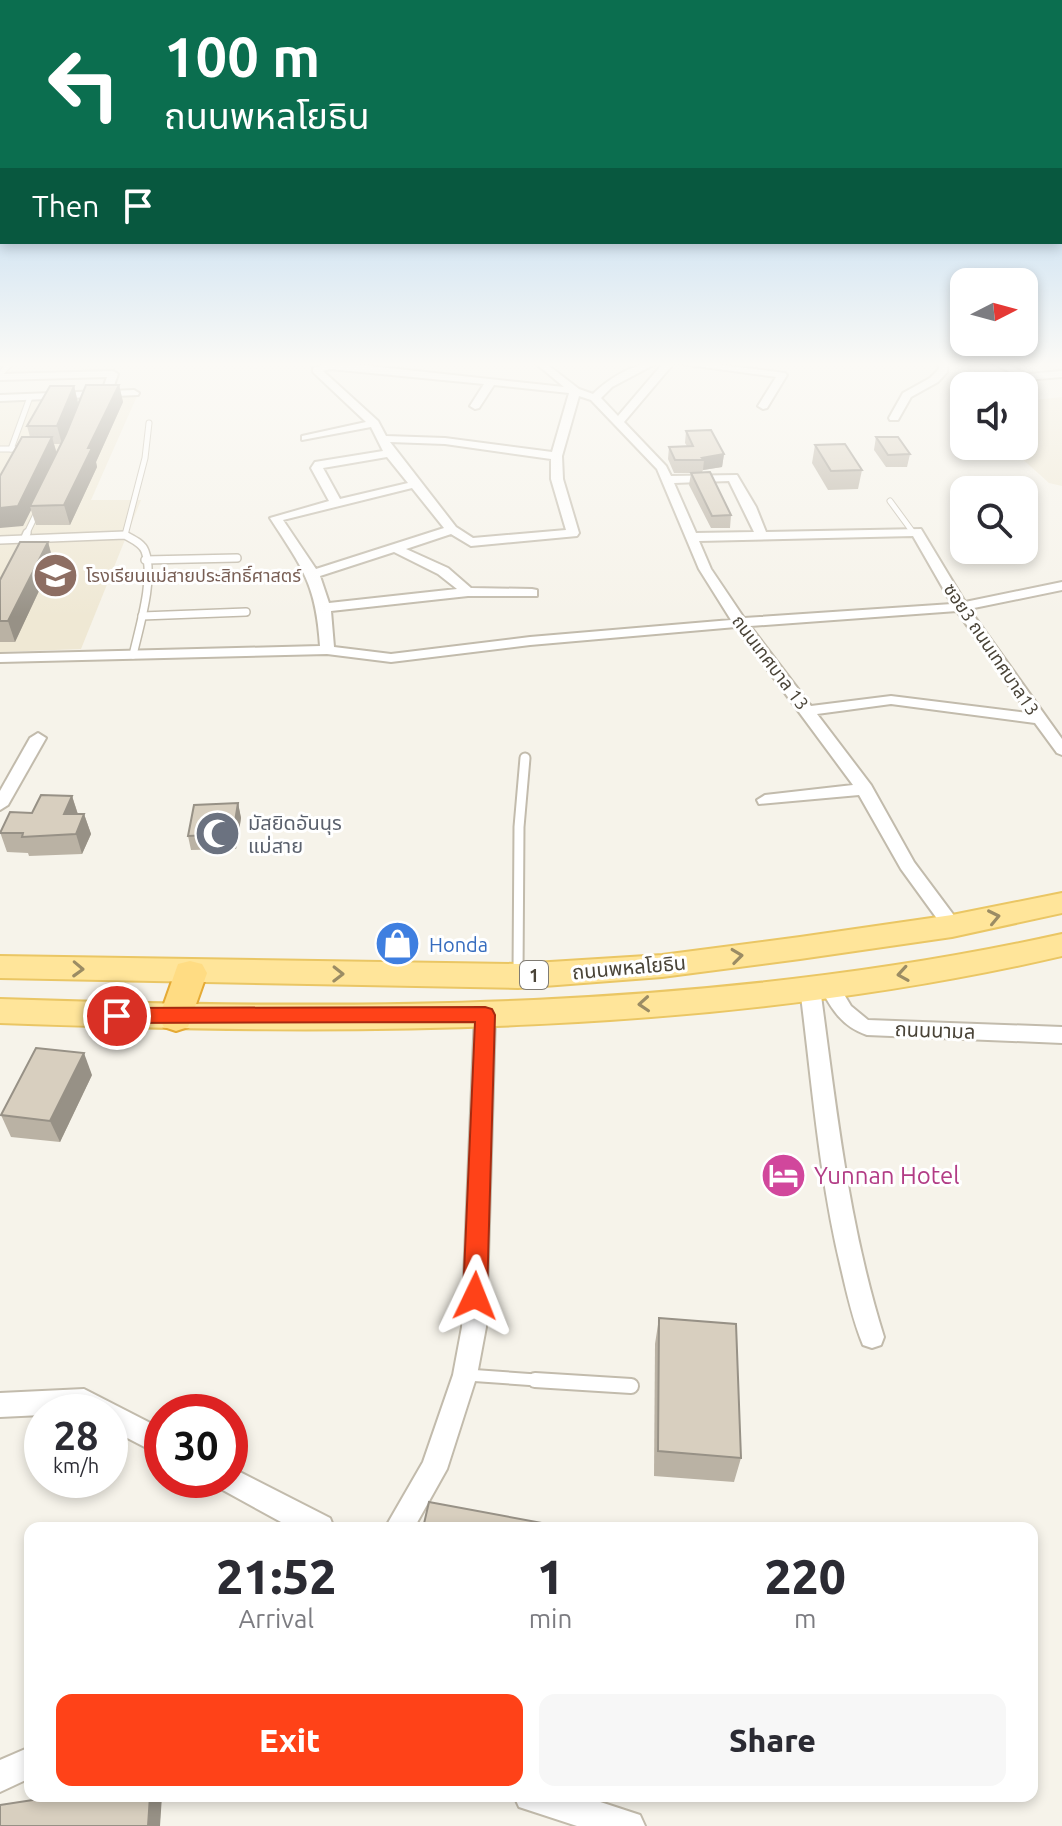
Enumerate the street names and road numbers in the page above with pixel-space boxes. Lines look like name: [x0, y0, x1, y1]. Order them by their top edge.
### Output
street label: ซอย3 ถนนเทศบาล13: [940, 579, 1044, 719]
street label: ถนนเทศบาล 13: [729, 611, 813, 713]
street label: ถนนพหลโยธิน: [571, 951, 687, 983]
road number: 1: [520, 961, 548, 989]
street label: ถนนนามล: [894, 1017, 976, 1043]

